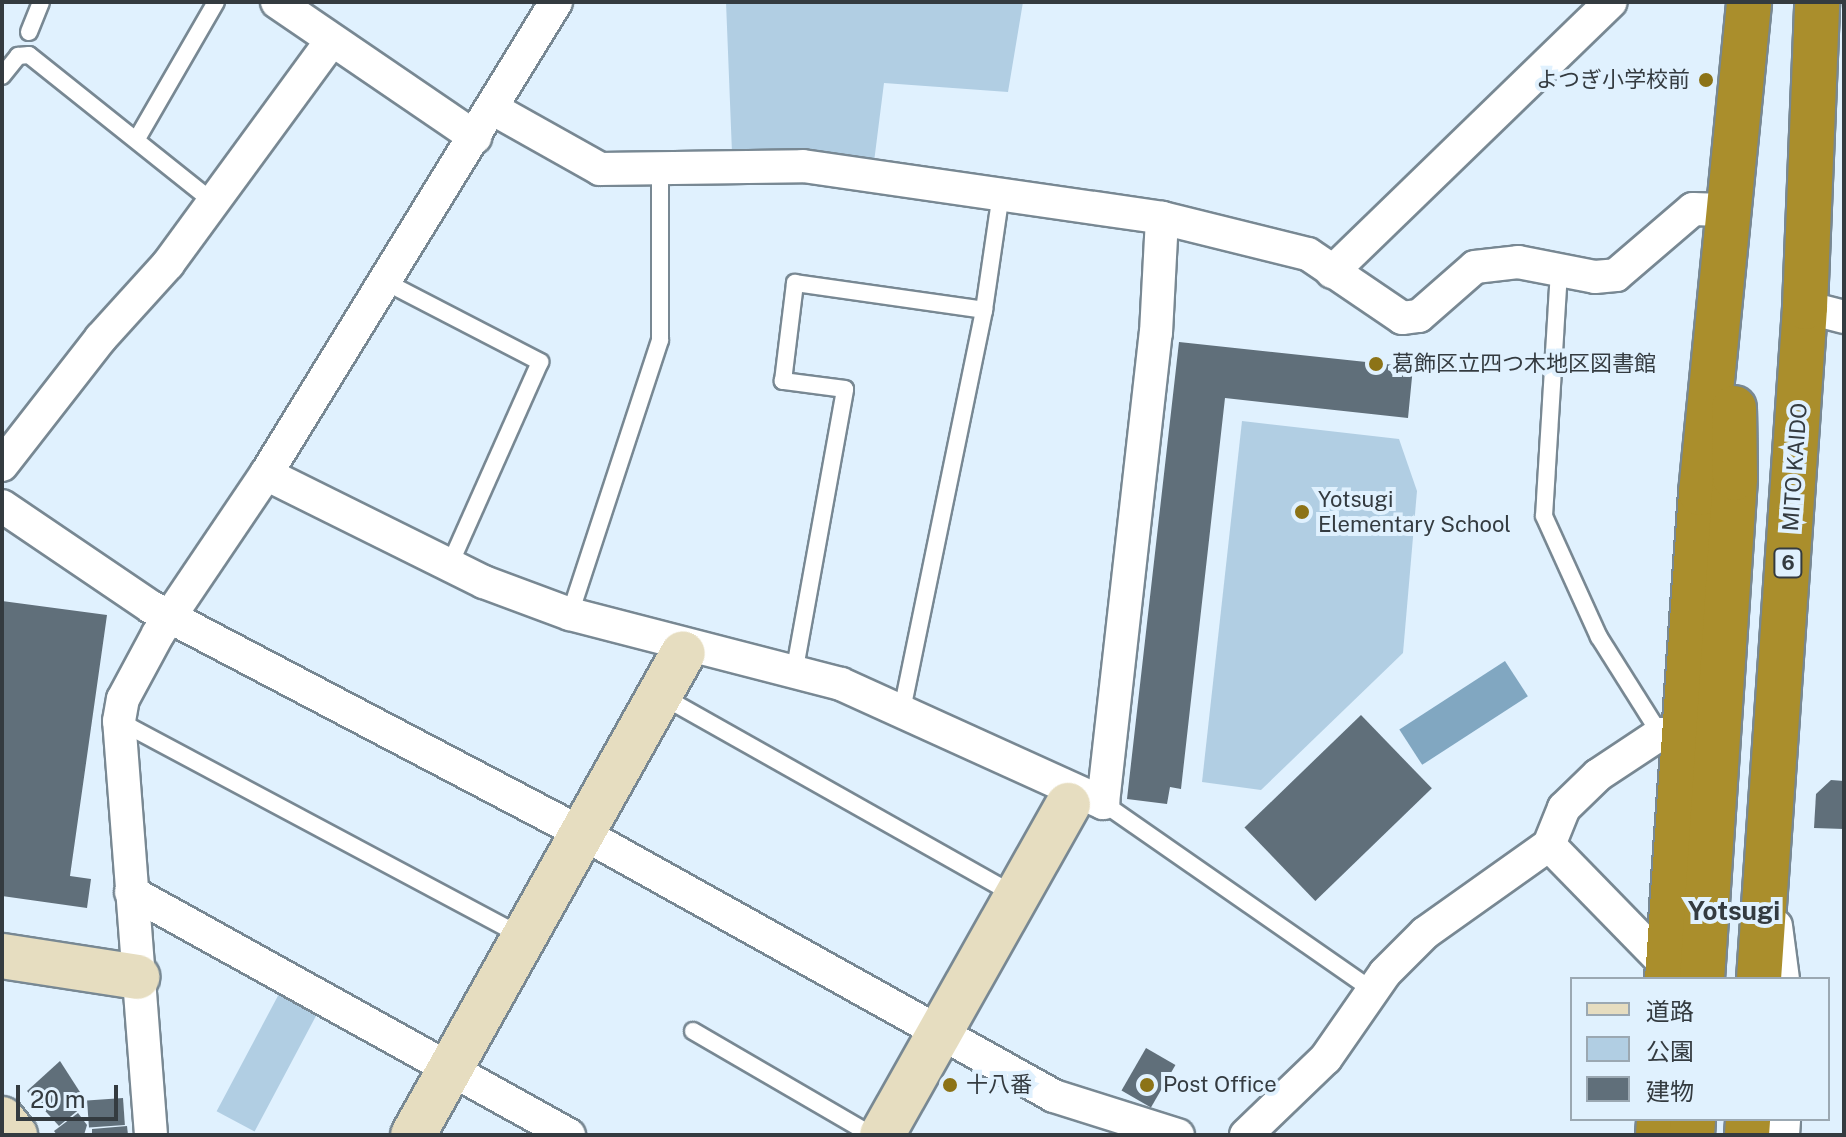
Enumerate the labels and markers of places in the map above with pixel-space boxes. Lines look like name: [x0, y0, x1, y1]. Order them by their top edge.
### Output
place label: よつぎ小学校前: [1536, 67, 1690, 93]
marker: よつぎ小学校前: [1697, 71, 1715, 89]
place label: 葛飾区立四つ木地区図書館: [1392, 351, 1656, 377]
marker: 葛飾区立四つ木地区図書館: [1367, 355, 1385, 373]
place label: Yotsugi Elementary School: [1318, 486, 1511, 538]
marker: Yotsugi Elementary School: [1293, 503, 1311, 521]
place label: 十八番: [966, 1072, 1032, 1098]
place label: Post Office: [1163, 1072, 1277, 1098]
marker: 十八番: [941, 1076, 959, 1094]
marker: Post Office: [1138, 1076, 1156, 1094]

